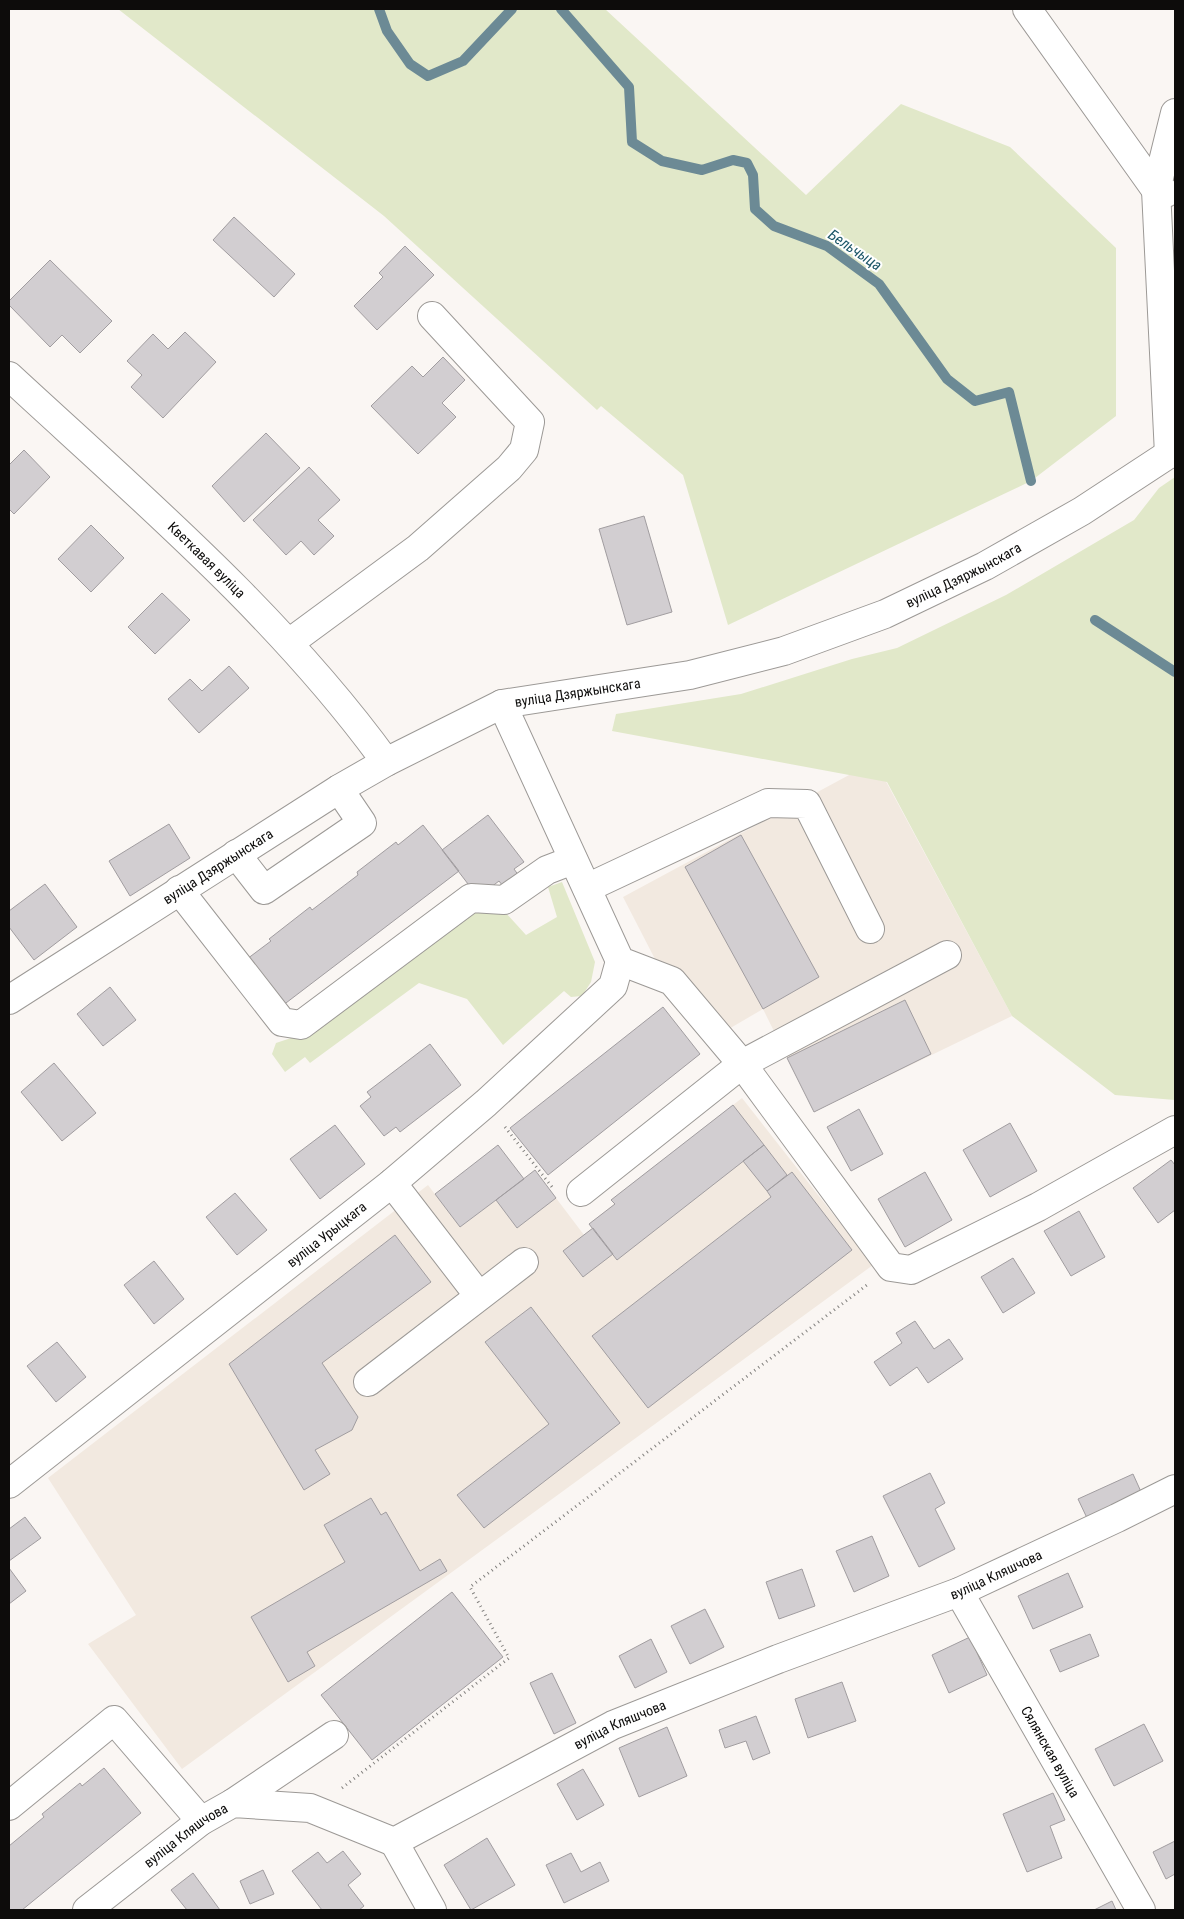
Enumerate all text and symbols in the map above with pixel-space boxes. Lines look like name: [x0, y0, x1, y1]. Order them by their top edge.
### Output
water label: Бельчыца: [825, 226, 885, 274]
street label: Кветкавая вуліца: [165, 519, 249, 601]
street label: вуліца Дзяржынскага: [903, 539, 1024, 611]
street label: вуліца Дзяржынскага: [514, 675, 642, 710]
street label: вуліца Дзяржынскага: [160, 825, 276, 907]
street label: вуліца Урыцкага: [284, 1198, 369, 1270]
street label: вуліца Кляшчова: [948, 1546, 1044, 1603]
street label: вуліца Кляшчова: [571, 1697, 668, 1752]
street label: Сялянская вуліца: [1018, 1703, 1083, 1800]
street label: вуліца Кляшчова: [141, 1800, 230, 1871]

